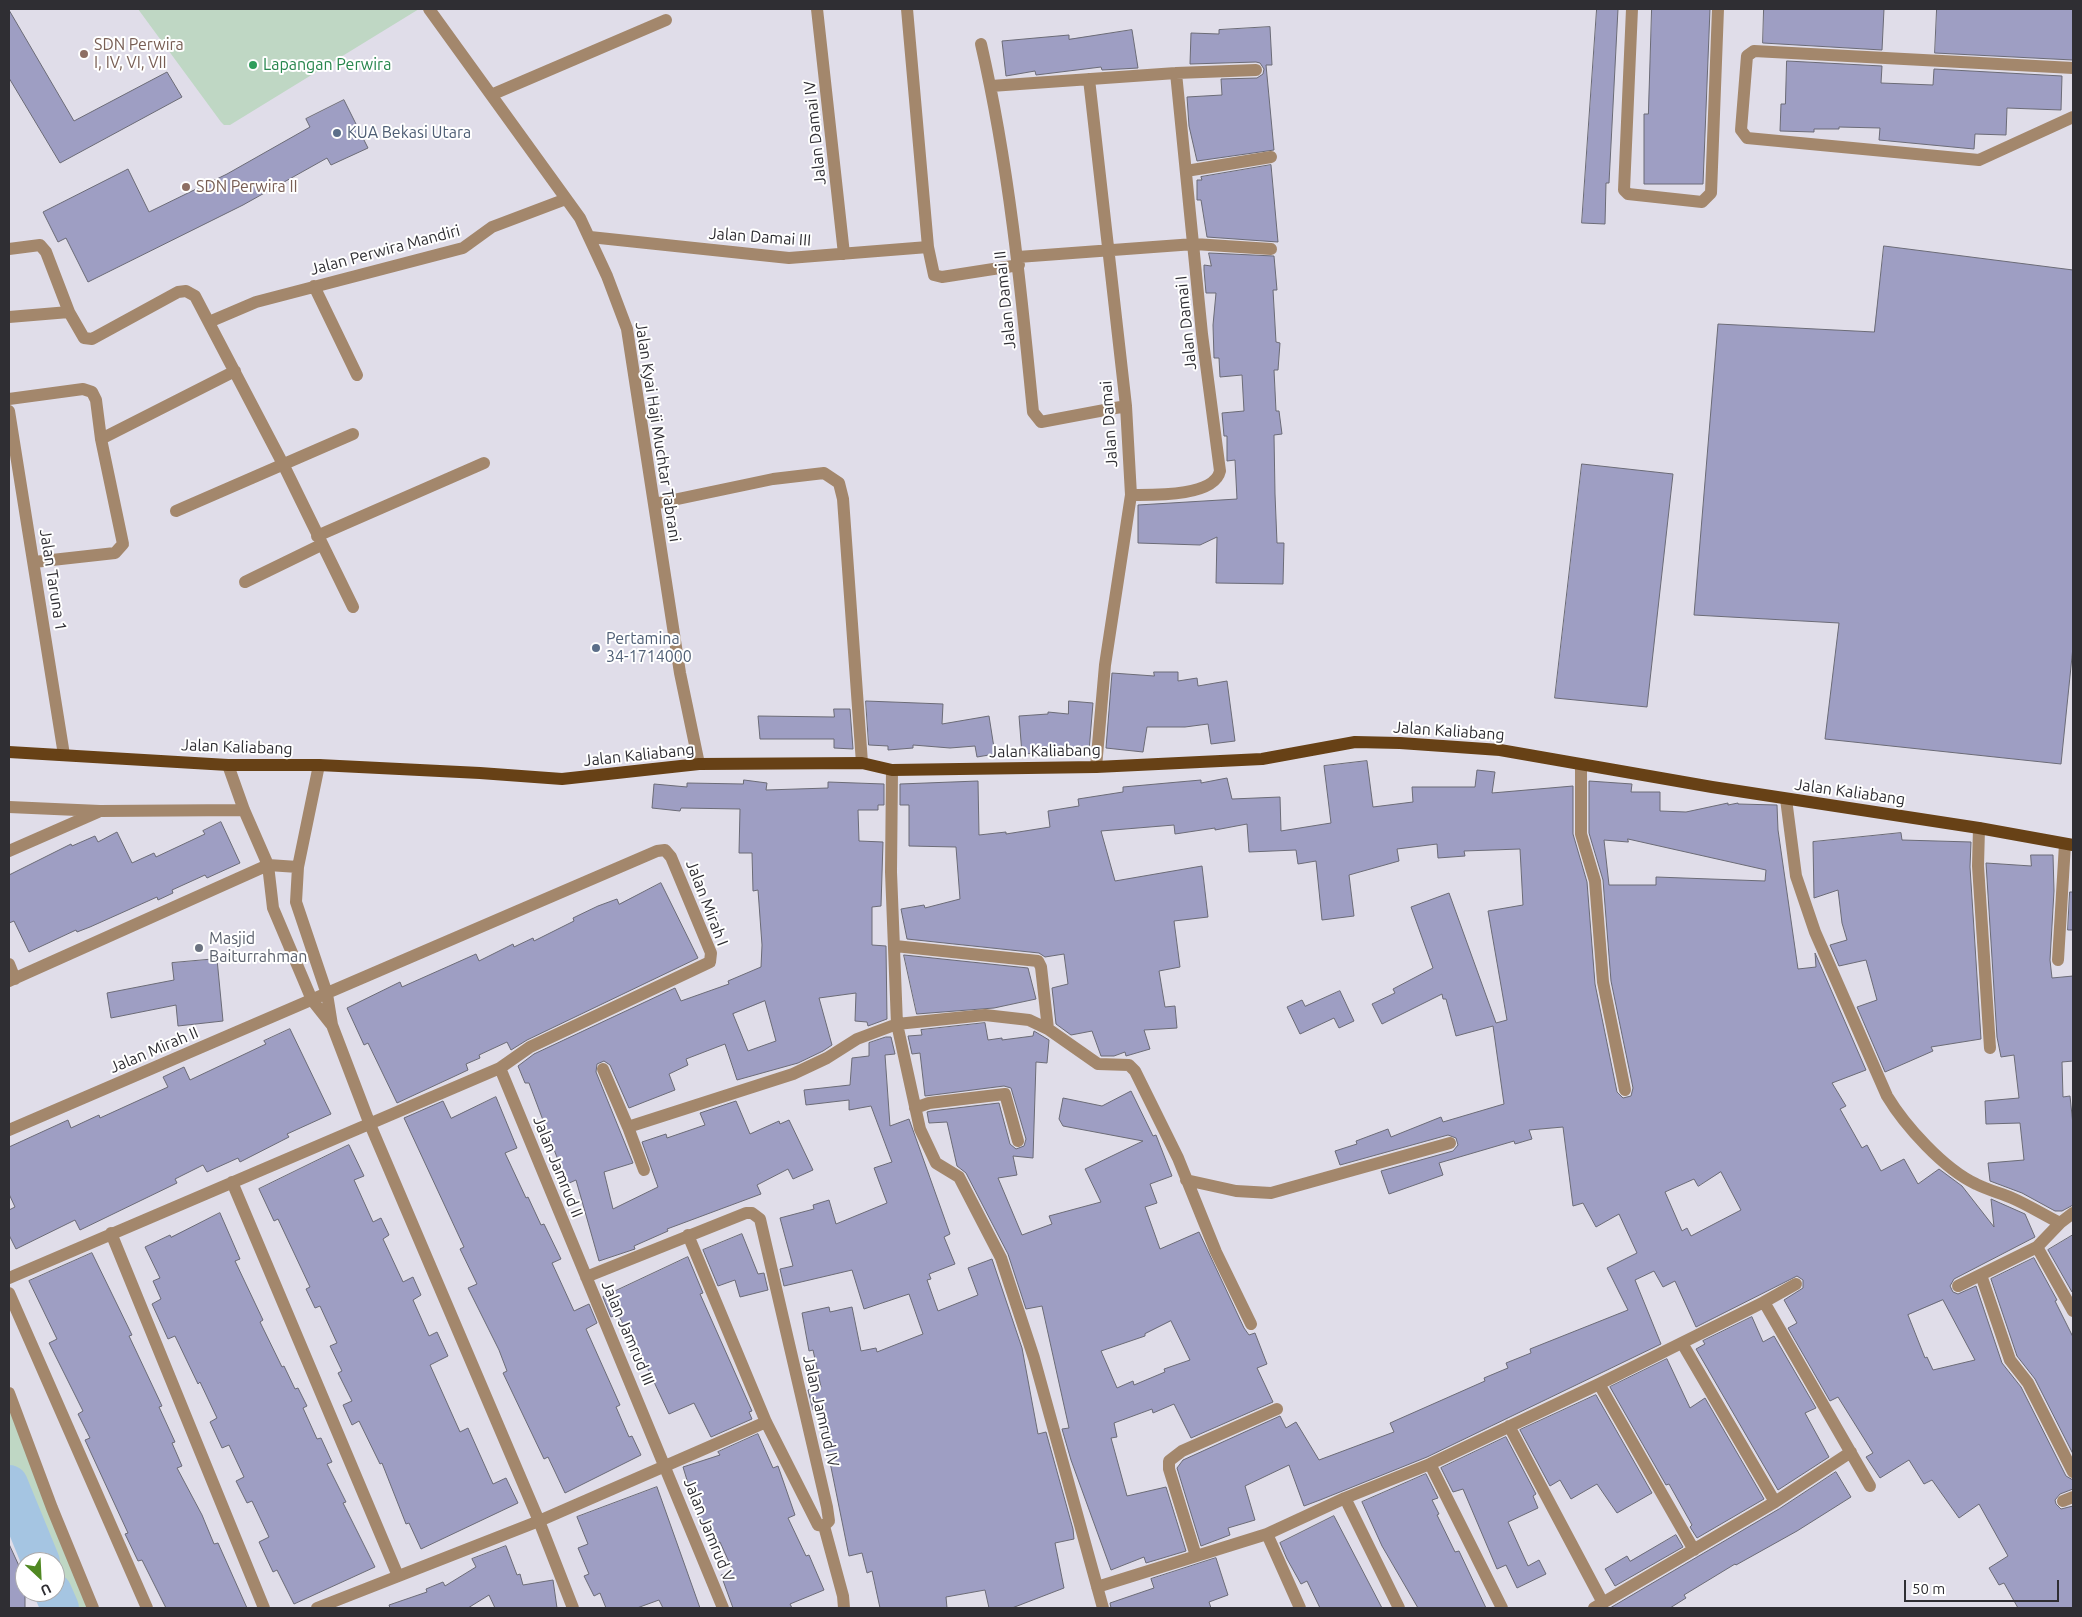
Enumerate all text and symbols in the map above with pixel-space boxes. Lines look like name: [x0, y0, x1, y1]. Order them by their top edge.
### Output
place label: SDN Perwira I, IV, VI, VII: [94, 35, 184, 73]
marker: SDN Perwira I, IV, VI, VII: [78, 48, 90, 60]
place label: Lapangan Perwira: [263, 55, 391, 75]
marker: Lapangan Perwira: [247, 59, 259, 71]
street label: Jalan Damai IV: [800, 80, 830, 186]
place label: KUA Bekasi Utara: [347, 123, 471, 143]
marker: KUA Bekasi Utara: [331, 127, 343, 139]
place label: SDN Perwira II: [196, 177, 298, 197]
marker: SDN Perwira II: [180, 181, 192, 193]
street label: Jalan Perwira Mandiri: [308, 221, 462, 279]
street label: Jalan Damai III: [708, 224, 812, 250]
street label: Jalan Damai II: [990, 250, 1020, 350]
street label: Jalan Damai I: [1172, 275, 1200, 371]
street label: Jalan Kyai Haji Muchtar Tabrani: [631, 321, 685, 543]
street label: Jalan Damai: [1096, 380, 1122, 468]
street label: Jalan Taruna 1: [35, 528, 71, 632]
place label: Pertamina 34-1714000: [606, 629, 692, 667]
marker: Pertamina 34-1714000: [590, 642, 602, 654]
street label: Jalan Kaliabang: [1393, 718, 1505, 744]
street label: Jalan Kaliabang: [181, 735, 293, 759]
street label: Jalan Kaliabang: [583, 740, 695, 770]
street label: Jalan Kaliabang: [989, 740, 1101, 762]
street label: Jalan Kaliabang: [1793, 775, 1907, 809]
street label: Jalan Mirah I: [682, 857, 732, 949]
place label: Masjid Baiturrahman: [209, 929, 307, 967]
marker: Masjid Baiturrahman: [193, 942, 205, 954]
street label: Jalan Mirah II: [107, 1023, 201, 1077]
street label: Jalan Jamrud II: [529, 1113, 587, 1221]
street label: Jalan Jamrud III: [597, 1278, 659, 1388]
street label: Jalan Jamrud IV: [799, 1353, 843, 1469]
street label: Jalan Jamrud V: [680, 1476, 738, 1584]
north arrow: [15, 1552, 65, 1602]
scale bar: [1907, 1570, 2062, 1602]
text: U: [38, 1580, 54, 1599]
text: 50 m: [1912, 1580, 1945, 1597]

